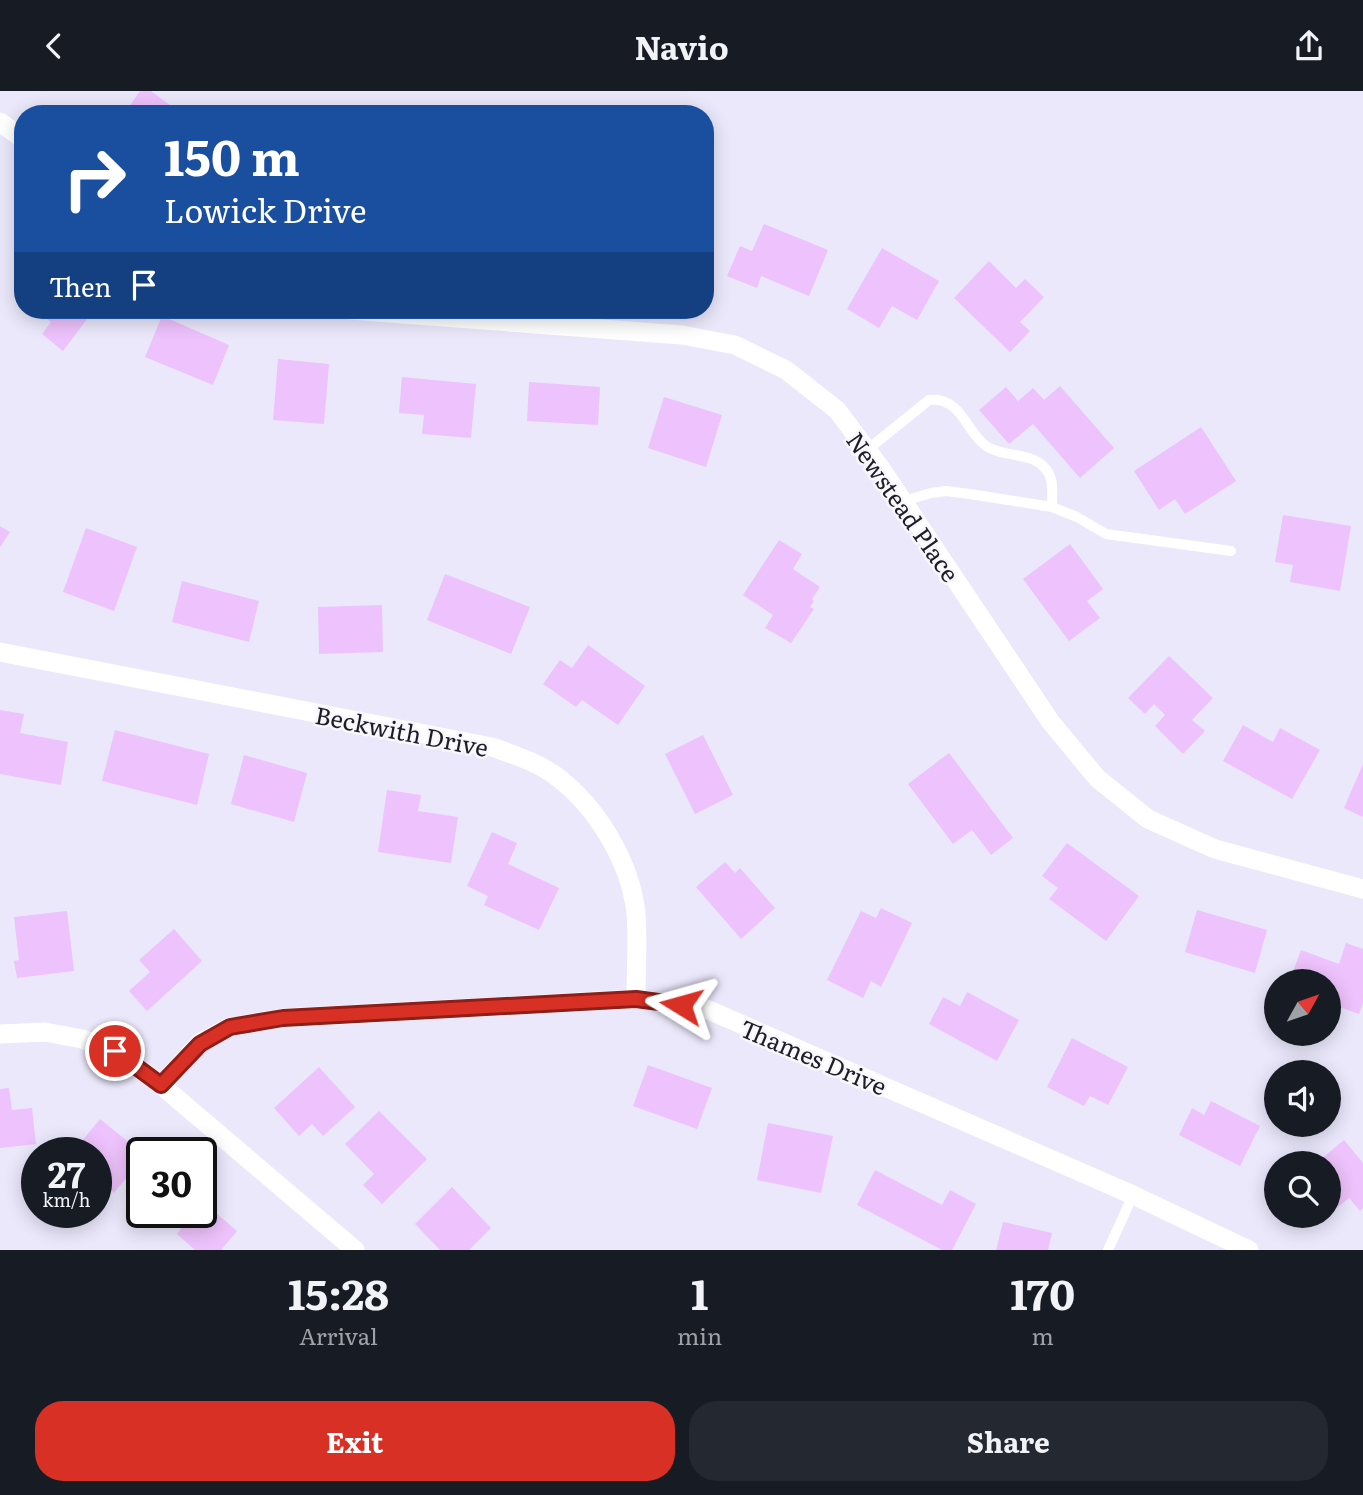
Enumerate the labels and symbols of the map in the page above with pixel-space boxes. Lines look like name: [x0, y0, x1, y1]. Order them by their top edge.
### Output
street label: Newstead Place: [839, 424, 969, 588]
street label: Beckwith Drive: [312, 696, 492, 764]
position arrow: [644, 968, 718, 1042]
north arrow: [1264, 969, 1340, 1047]
street label: Thames Drive: [735, 1009, 893, 1103]
pin: [85, 1021, 145, 1081]
speed limit sign: 30: [126, 1137, 217, 1228]

